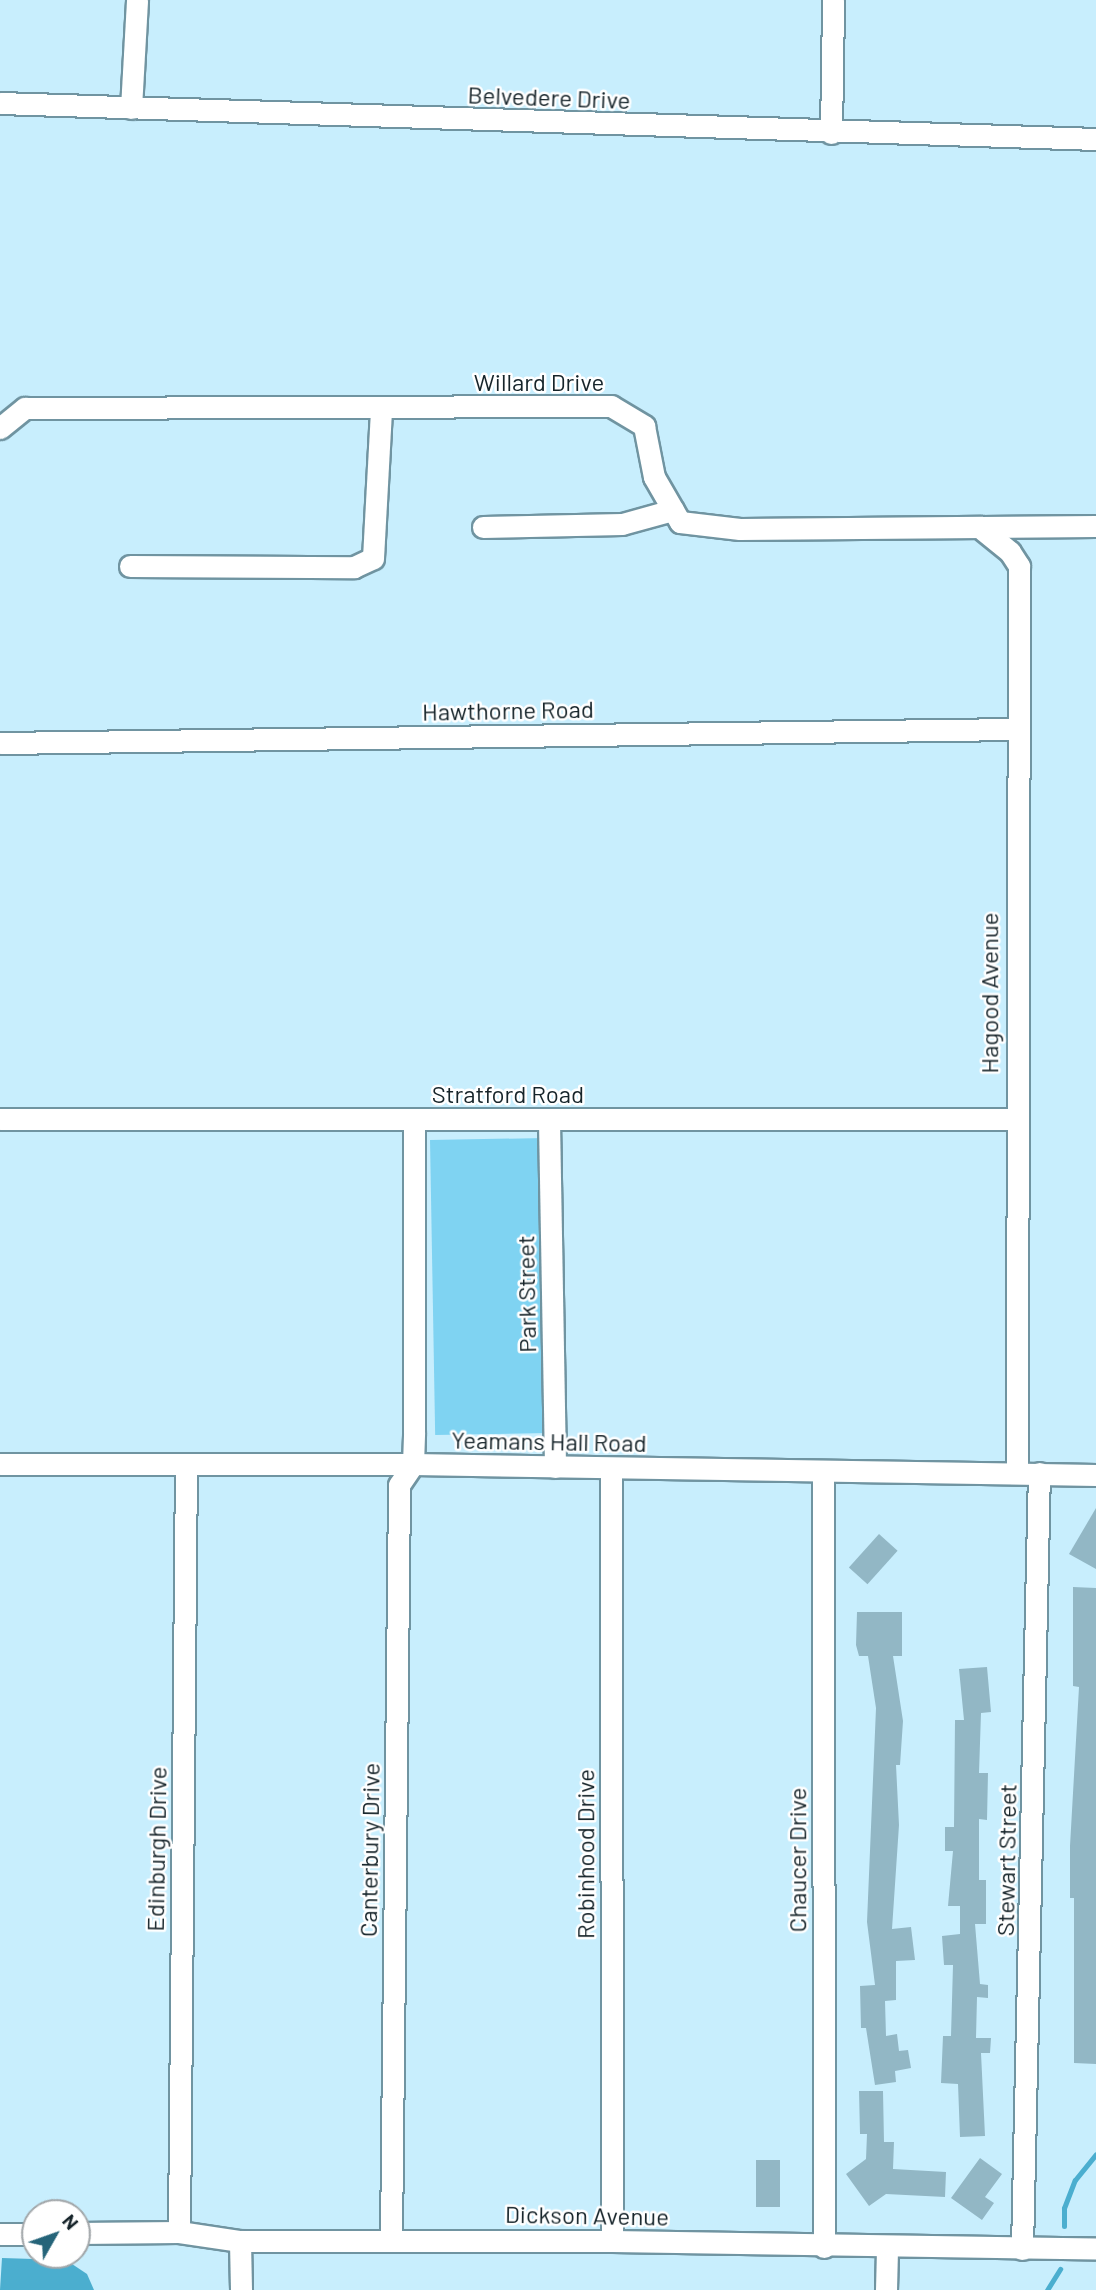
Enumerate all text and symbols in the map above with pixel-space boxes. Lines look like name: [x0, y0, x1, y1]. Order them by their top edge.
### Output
street label: Belvedere Drive: [467, 80, 631, 114]
street label: Willard Drive: [474, 368, 604, 396]
street label: Hawthorne Road: [422, 694, 594, 726]
street label: Hagood Avenue: [975, 912, 1003, 1074]
street label: Stratford Road: [432, 1080, 584, 1108]
street label: Park Street: [511, 1235, 541, 1353]
street label: Yeamans Hall Road: [451, 1425, 647, 1457]
street label: Canterbury Drive: [353, 1763, 385, 1937]
street label: Edinburgh Drive: [140, 1766, 172, 1932]
street label: Robinhood Drive: [571, 1769, 599, 1939]
street label: Stewart Street: [990, 1784, 1022, 1936]
street label: Chaucer Drive: [783, 1788, 811, 1932]
north arrow: [21, 2199, 91, 2269]
street label: Dickson Avenue: [505, 2199, 669, 2231]
text: N: [58, 2209, 84, 2234]

